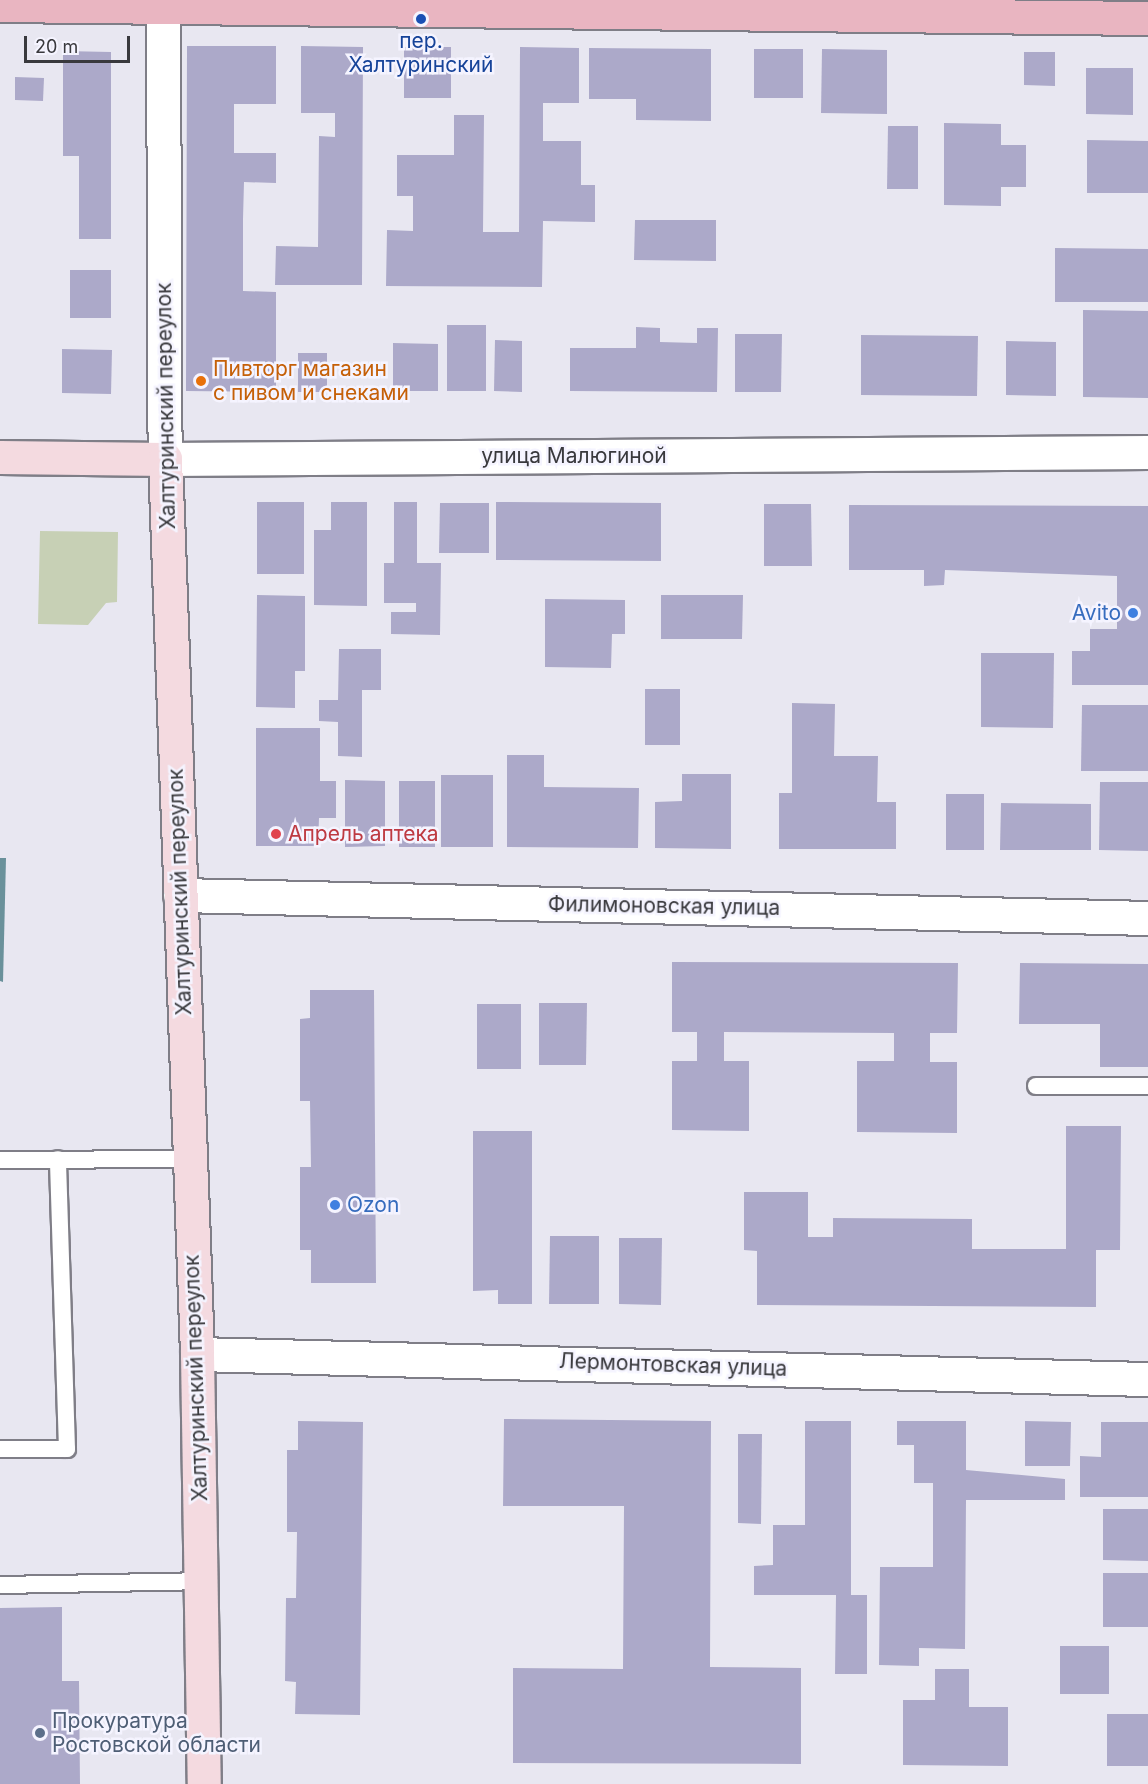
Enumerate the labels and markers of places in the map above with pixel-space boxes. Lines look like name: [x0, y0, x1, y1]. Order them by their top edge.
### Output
marker: пер. Халтуринский: [414, 12, 428, 26]
place label: пер. Халтуринский: [349, 28, 493, 78]
place label: Пивторг магазин с пивом и снеками: [213, 356, 409, 406]
marker: Пивторг магазин с пивом и снеками: [194, 374, 208, 388]
place label: Avito: [1072, 600, 1121, 626]
marker: Avito: [1126, 606, 1140, 620]
place label: Апрель аптека: [288, 821, 439, 847]
marker: Апрель аптека: [269, 827, 283, 841]
place label: Ozon: [347, 1192, 399, 1218]
marker: Ozon: [328, 1198, 342, 1212]
place label: Прокуратура Ростовской области: [52, 1708, 261, 1758]
marker: Прокуратура Ростовской области: [33, 1726, 47, 1740]

